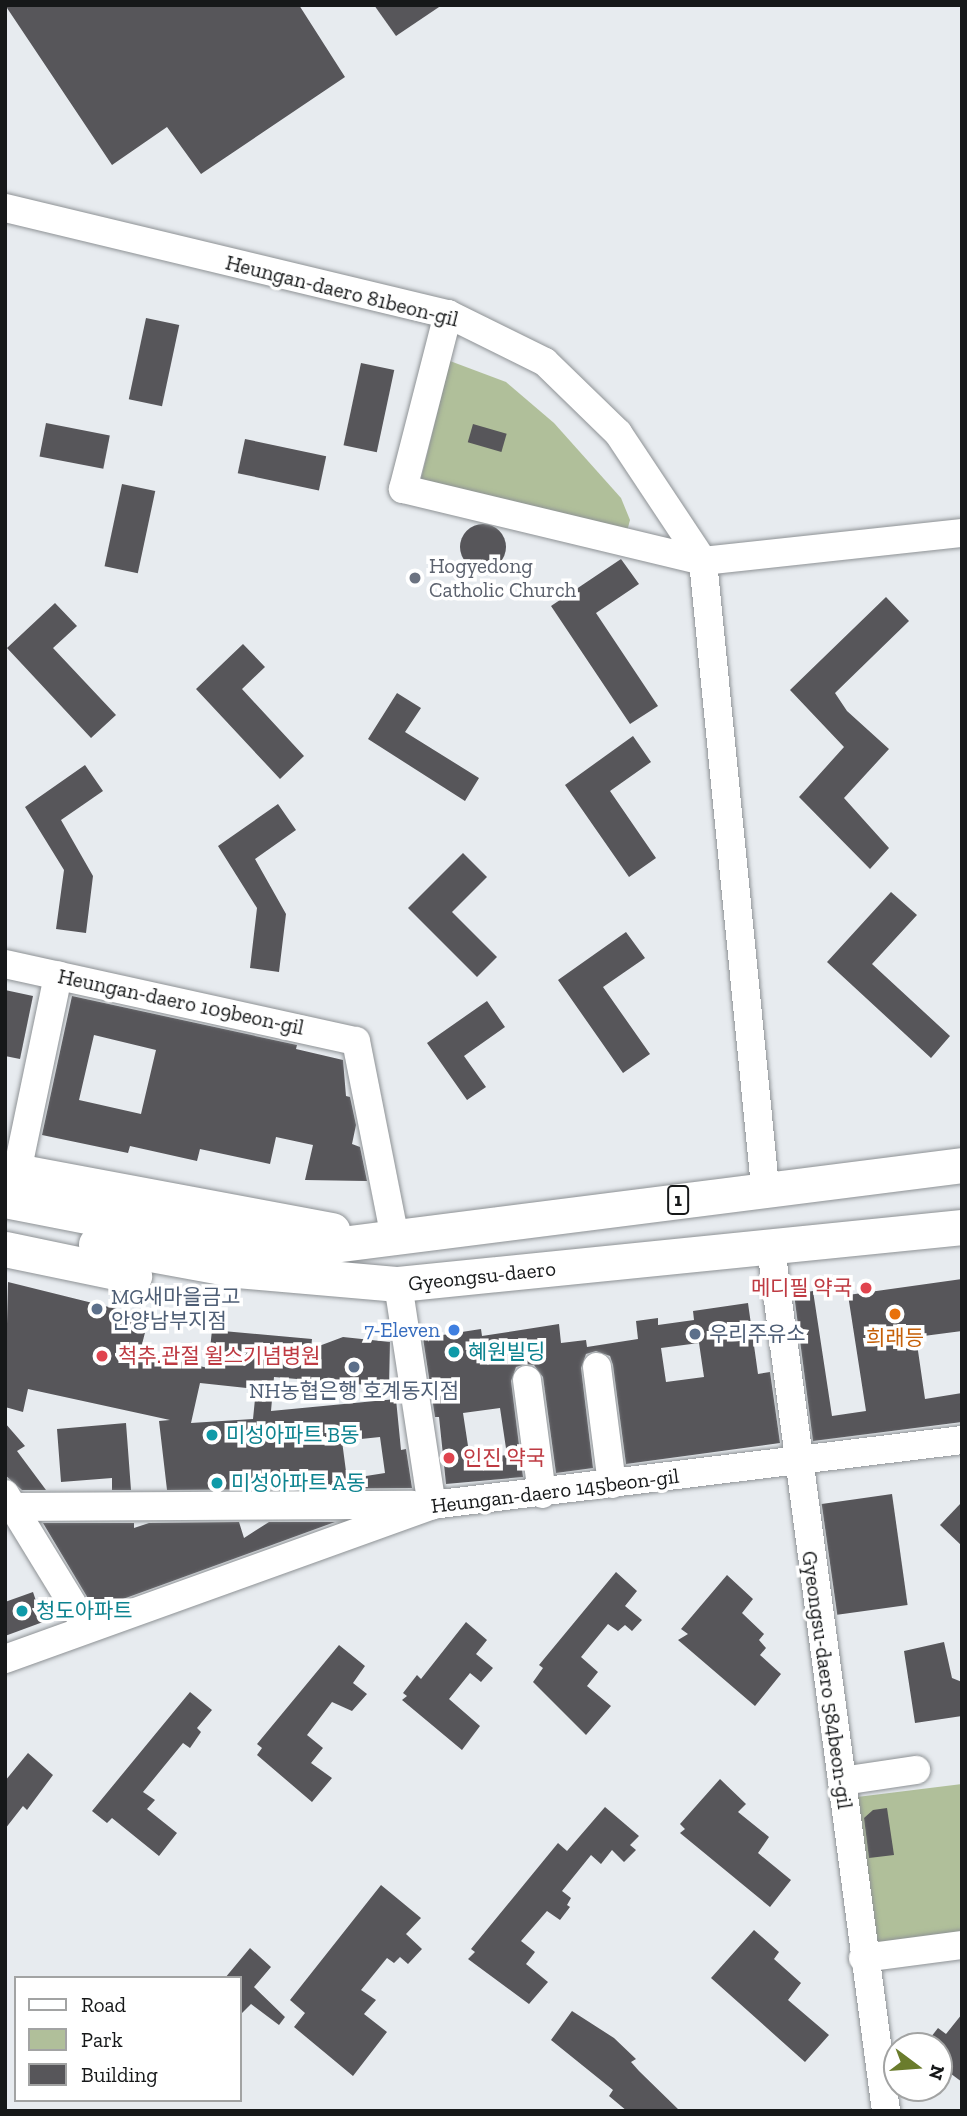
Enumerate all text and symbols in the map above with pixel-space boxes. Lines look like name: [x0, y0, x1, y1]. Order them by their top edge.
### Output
street label: Heungan-daero 81beon-gil: [223, 250, 461, 332]
place label: Hogyedong Catholic Church: [429, 553, 576, 603]
marker: Hogyedong Catholic Church: [407, 570, 423, 586]
street label: Heungan-daero 109beon-gil: [56, 964, 306, 1040]
road number: 1: [666, 1184, 690, 1216]
street label: Gyeongsu-daero: [407, 1256, 557, 1296]
place label: 메디필 약국: [751, 1275, 852, 1301]
marker: 메디필 약국: [858, 1280, 874, 1296]
place label: MG새마을금고 안양남부지점: [111, 1284, 240, 1334]
marker: MG새마을금고 안양남부지점: [89, 1301, 105, 1317]
marker: 희래등: [887, 1306, 903, 1322]
place label: 7-Eleven: [364, 1317, 440, 1343]
place label: 우리주유소: [709, 1321, 806, 1347]
marker: 7-Eleven: [446, 1322, 462, 1338]
place label: 희래등: [866, 1325, 924, 1351]
marker: 우리주유소: [687, 1326, 703, 1342]
place label: 혜원빌딩: [468, 1339, 545, 1365]
place label: 척추.관절 윌스기념병원: [118, 1343, 320, 1369]
marker: 혜원빌딩: [446, 1344, 462, 1360]
marker: 척추.관절 윌스기념병원: [92, 1346, 112, 1366]
marker: NH농협은행 호계동지점: [346, 1359, 362, 1375]
place label: NH농협은행 호계동지점: [249, 1378, 459, 1404]
place label: 미성아파트 B동: [226, 1422, 359, 1448]
marker: 미성아파트 B동: [204, 1427, 220, 1443]
place label: 인진 약국: [463, 1445, 545, 1471]
marker: 인진 약국: [441, 1450, 457, 1466]
street label: Heungan-daero 145beon-gil: [430, 1463, 680, 1519]
place label: 미성아파트 A동: [231, 1470, 365, 1496]
marker: 미성아파트 A동: [209, 1475, 225, 1491]
street label: Gyeongsu-daero 584beon-gil: [796, 1549, 858, 1811]
place label: 청도아파트: [36, 1598, 133, 1624]
marker: 청도아파트: [14, 1603, 30, 1619]
legend: [14, 1976, 242, 2102]
text: Road: [81, 1992, 126, 2017]
text: Park: [81, 2027, 123, 2052]
north arrow: [883, 2032, 953, 2102]
text: Building: [81, 2062, 158, 2087]
text: N: [924, 2062, 950, 2082]

